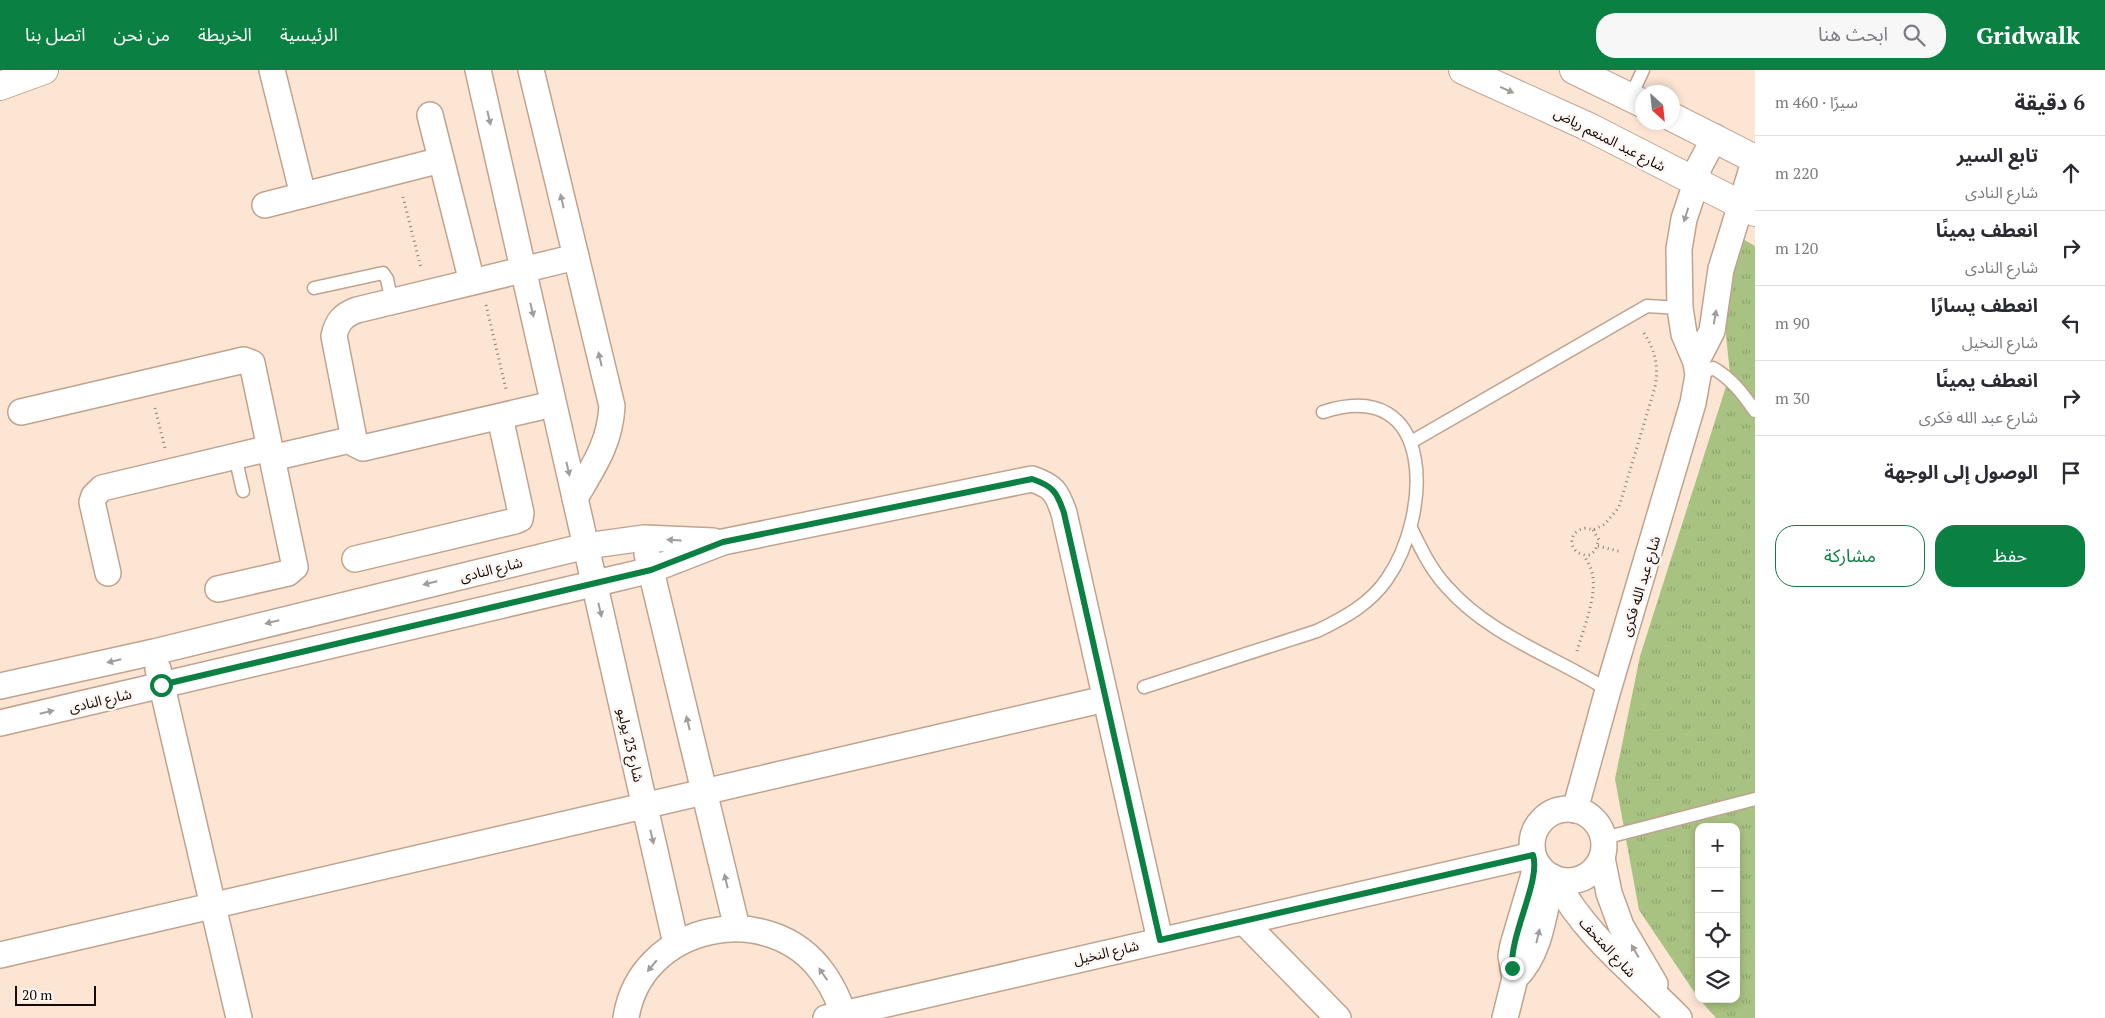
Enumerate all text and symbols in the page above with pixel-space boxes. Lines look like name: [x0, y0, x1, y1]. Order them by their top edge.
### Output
search box: [1596, 13, 1946, 58]
text: Gridwalk: [1976, 19, 2080, 51]
text: ابحث هنا: [1818, 21, 1888, 46]
icon: search: [1900, 21, 1928, 49]
text: اتصل بنا: [25, 22, 86, 46]
text: من نحن: [114, 22, 170, 46]
text: الخريطة: [198, 22, 252, 46]
text: الرئيسية: [280, 22, 338, 46]
north arrow: [1635, 85, 1680, 130]
one-way arrow: [1500, 87, 1514, 95]
text: 6 دقيقة: [2015, 88, 2085, 116]
text: سيرًا · 460 m: [1775, 91, 1858, 113]
street label: شارع عبد المنعم رياض: [1550, 103, 1669, 177]
one-way arrow: [485, 110, 493, 126]
text: تابع السير: [1957, 142, 2038, 167]
icon: ahead: [2057, 159, 2085, 187]
text: 220 m: [1775, 162, 1818, 184]
text: شارع النادى: [1965, 181, 2038, 203]
one-way arrow: [558, 193, 566, 208]
one-way arrow: [1682, 208, 1690, 223]
text: انعطف يمينًا: [1936, 217, 2038, 242]
icon: right: [2057, 234, 2085, 262]
text: 120 m: [1775, 237, 1818, 259]
text: شارع النادى: [1965, 256, 2038, 278]
text: انعطف يسارًا: [1931, 292, 2038, 317]
one-way arrow: [528, 303, 536, 318]
one-way arrow: [1711, 308, 1719, 324]
icon: left: [2057, 309, 2085, 337]
text: 90 m: [1775, 312, 1810, 334]
text: شارع النخيل: [1962, 331, 2038, 353]
one-way arrow: [596, 351, 604, 366]
text: انعطف يمينًا: [1936, 367, 2038, 392]
icon: right: [2057, 384, 2085, 412]
text: 30 m: [1775, 387, 1810, 409]
text: شارع عبد الله فكرى: [1919, 406, 2038, 428]
text: الوصول إلى الوجهة: [1884, 459, 2038, 484]
icon: arrive: [2057, 459, 2085, 487]
one-way arrow: [564, 461, 572, 476]
button: مشاركة: [1775, 525, 1925, 587]
button: حفظ: [1935, 525, 2085, 587]
street label: شارع عبد الله فكرى: [1616, 533, 1666, 639]
one-way arrow: [666, 535, 682, 543]
street label: شارع النادى: [458, 552, 525, 588]
one-way arrow: [422, 580, 437, 588]
one-way arrow: [596, 603, 604, 618]
one-way arrow: [264, 618, 279, 626]
one-way arrow: [106, 657, 121, 665]
route start: [150, 674, 173, 697]
street label: شارع النادى: [67, 684, 134, 718]
street label: شارع 23 يوليو: [611, 706, 649, 784]
one-way arrow: [40, 708, 55, 716]
one-way arrow: [684, 715, 692, 730]
map controls: [1695, 823, 1740, 1003]
button: +: [1695, 823, 1740, 868]
one-way arrow: [648, 830, 656, 846]
button: −: [1695, 868, 1740, 913]
one-way arrow: [722, 873, 730, 888]
street label: شارع المتحف: [1574, 913, 1641, 982]
button: locate: [1695, 913, 1740, 958]
one-way arrow: [1534, 929, 1542, 944]
street label: شارع النخيل: [1071, 935, 1141, 971]
one-way arrow: [1631, 944, 1640, 958]
route end: [1501, 957, 1524, 980]
button: layers: [1695, 958, 1740, 1003]
one-way arrow: [647, 959, 658, 972]
one-way arrow: [818, 967, 828, 981]
scale bar: [15, 983, 96, 1006]
text: 20 m: [22, 985, 52, 1004]

